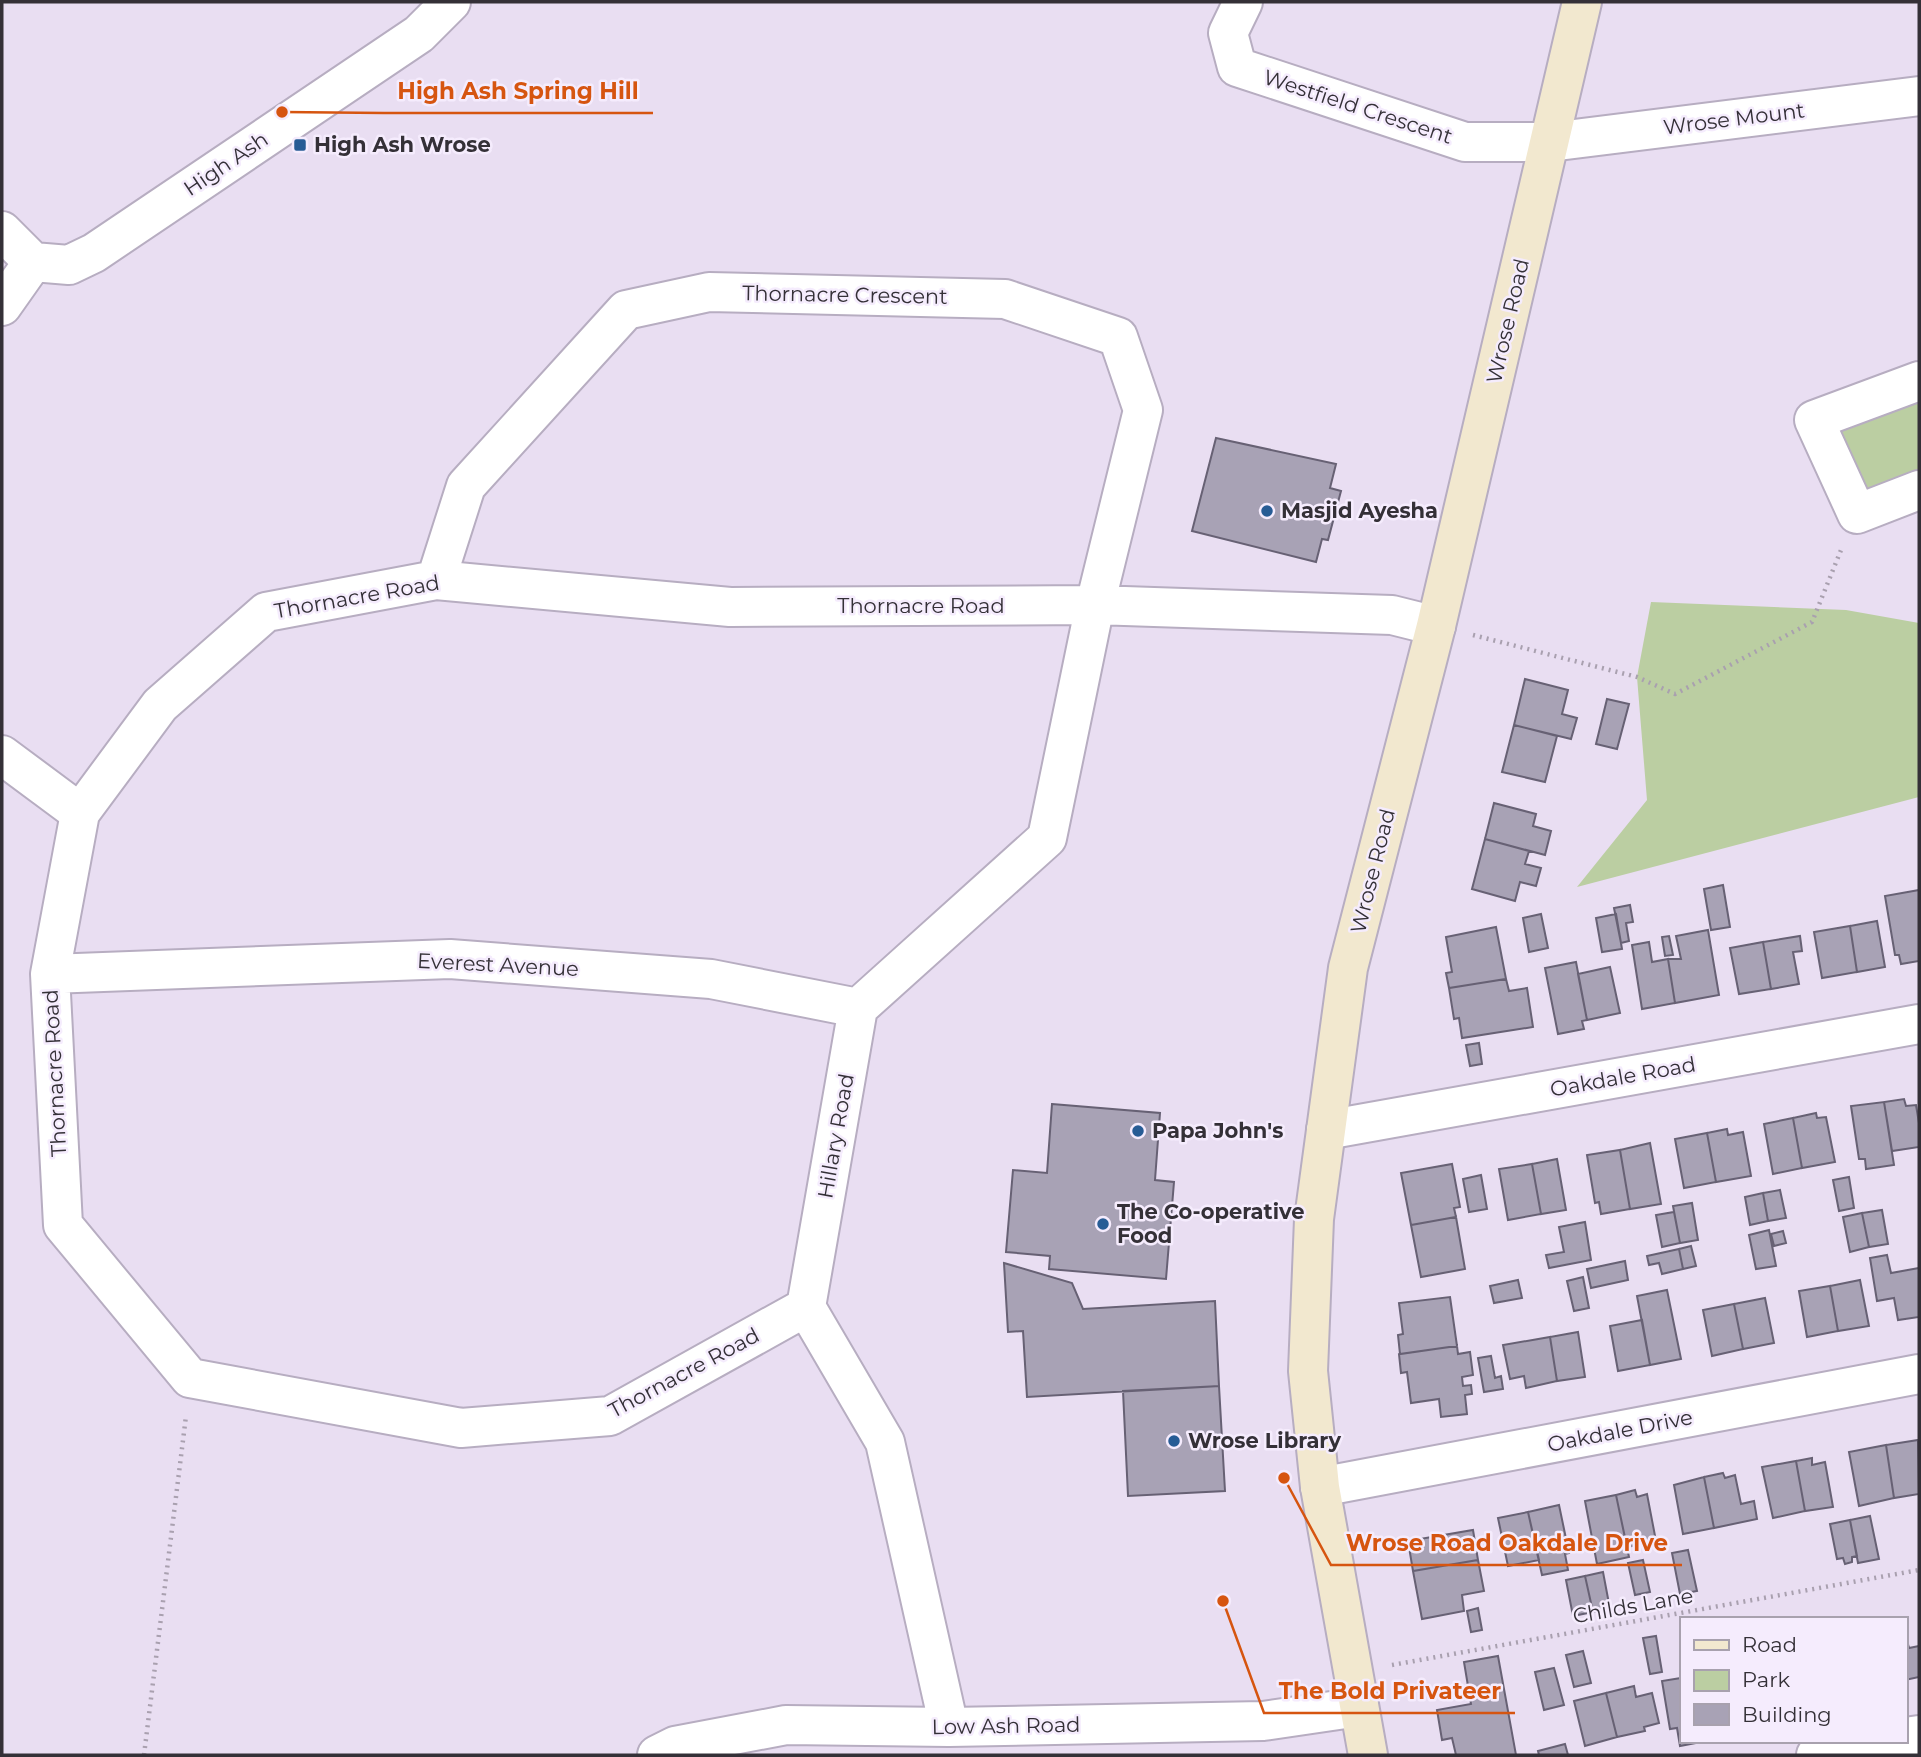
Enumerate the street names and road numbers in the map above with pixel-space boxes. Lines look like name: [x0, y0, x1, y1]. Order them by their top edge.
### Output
street label: Westfield Crescent: [1261, 64, 1456, 149]
street label: Wrose Mount: [1662, 97, 1806, 140]
street label: High Ash: [179, 126, 273, 201]
street label: Wrose Road: [1481, 256, 1534, 386]
street label: Thornacre Crescent: [742, 280, 948, 309]
street label: Thornacre Road: [272, 570, 441, 623]
street label: Thornacre Road: [837, 593, 1005, 618]
street label: Wrose Road: [1345, 806, 1400, 936]
street label: Everest Avenue: [417, 948, 580, 981]
street label: Thornacre Road: [38, 989, 71, 1157]
street label: Oakdale Road: [1548, 1051, 1698, 1102]
street label: Hillary Road: [812, 1071, 859, 1200]
street label: Thornacre Road: [604, 1322, 764, 1423]
street label: Oakdale Drive: [1545, 1404, 1695, 1457]
street label: Childs Lane: [1571, 1583, 1695, 1628]
street label: Low Ash Road: [931, 1712, 1081, 1739]

